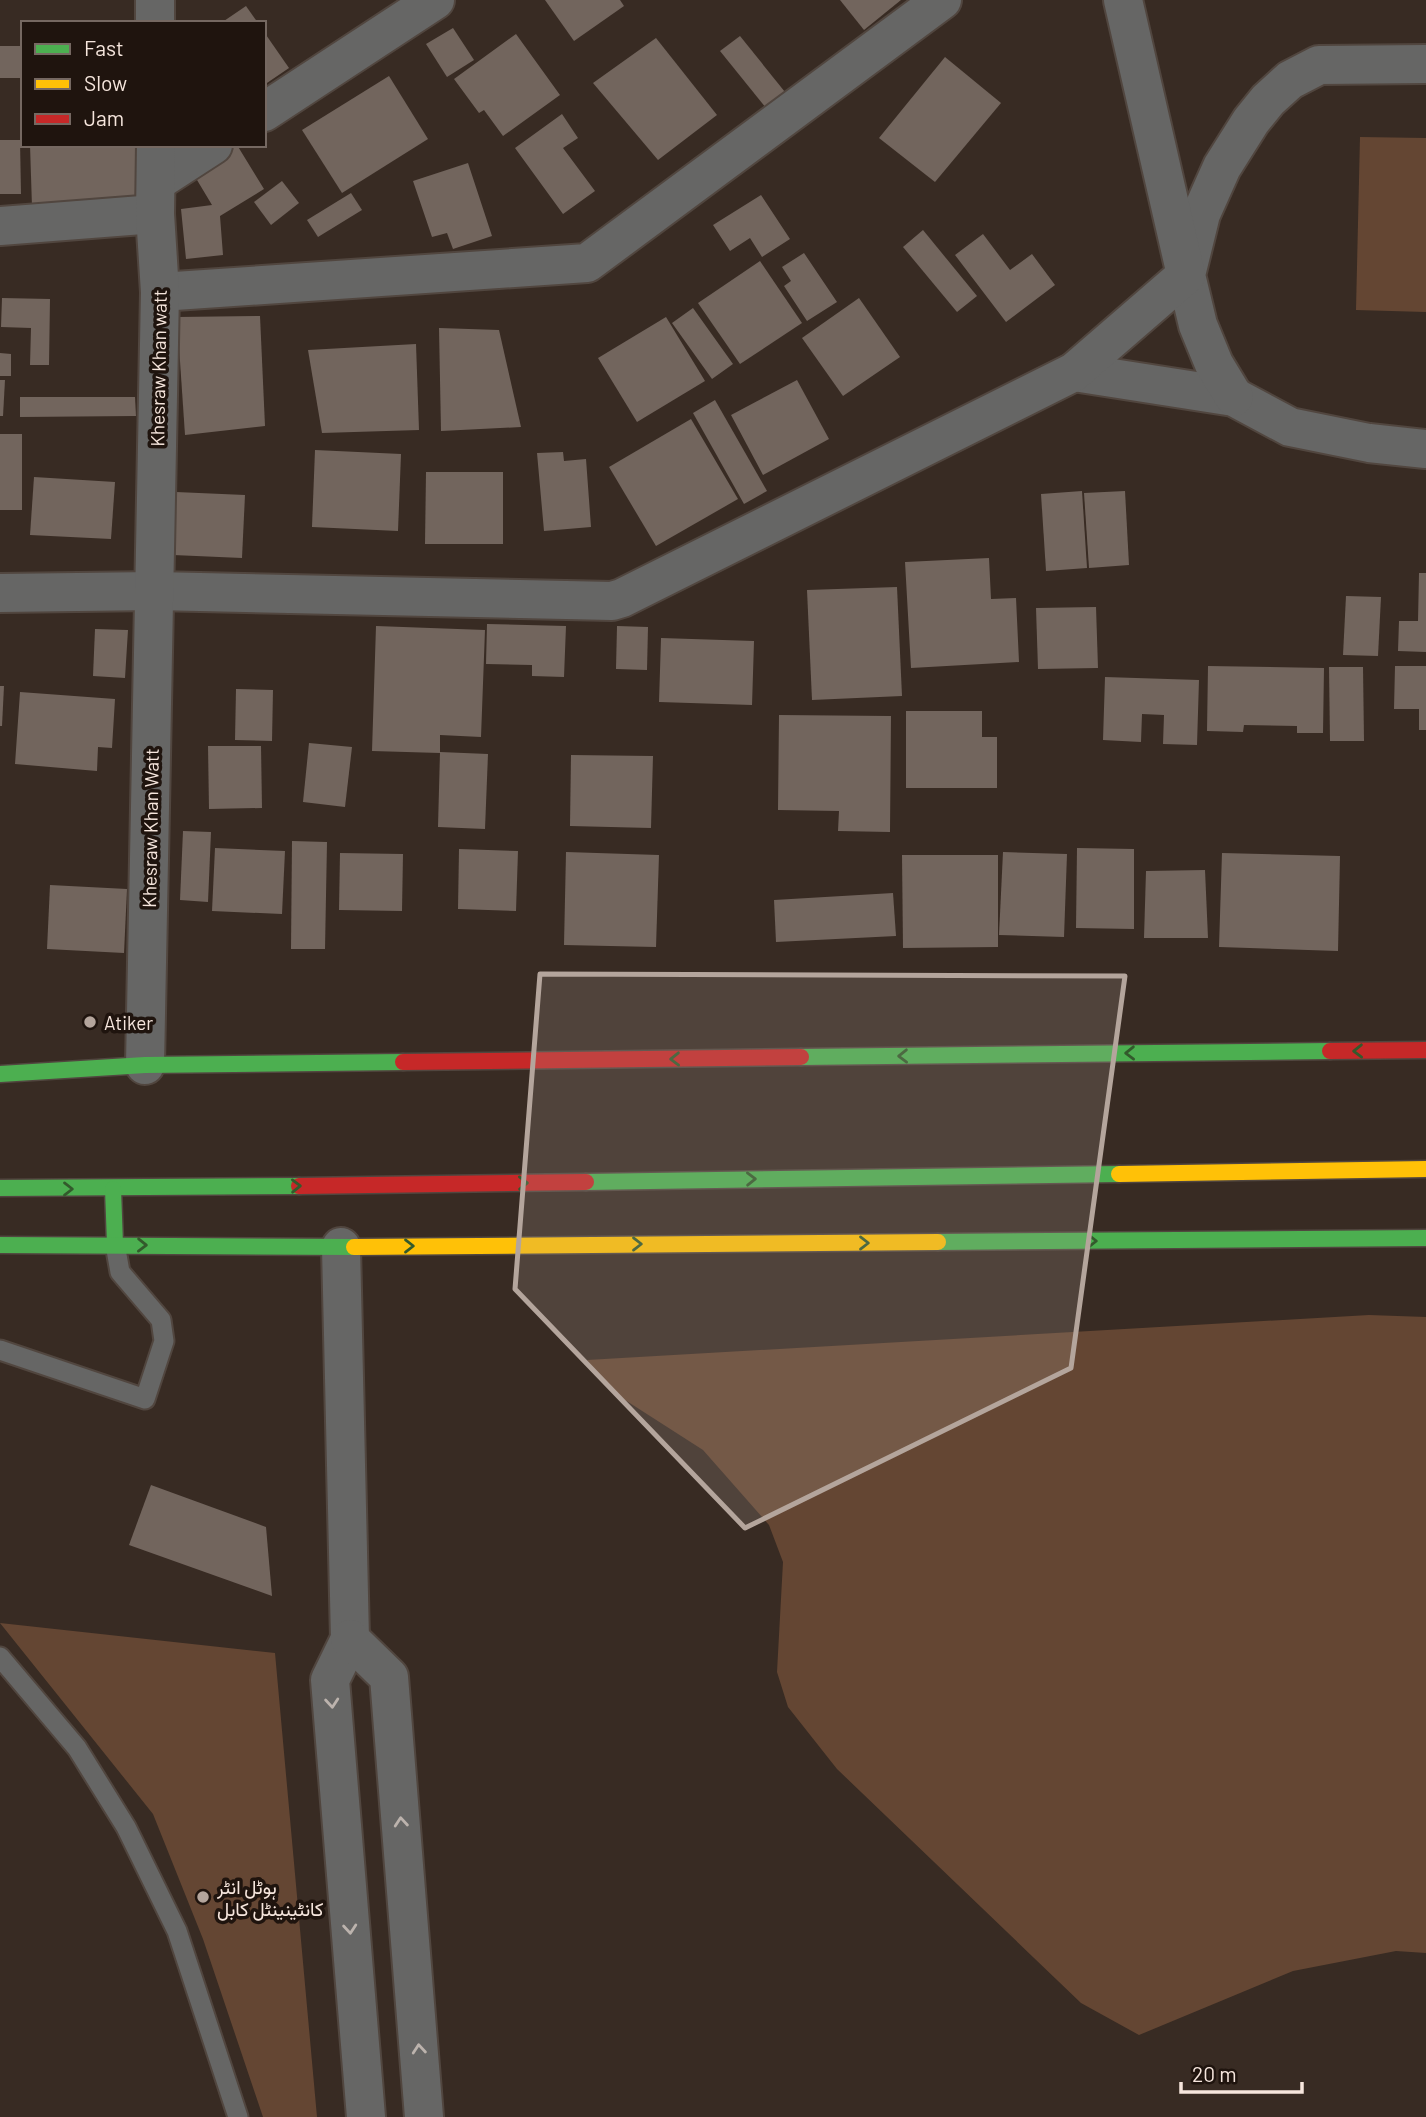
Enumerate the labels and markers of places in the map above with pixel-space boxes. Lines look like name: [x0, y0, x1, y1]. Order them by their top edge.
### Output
place label: Atiker: [104, 1011, 153, 1034]
marker: Atiker: [82, 1014, 98, 1030]
place label: ہوٹل انٹر کانٹینینٹل کابل: [216, 1875, 324, 1921]
marker: ہوٹل انٹر کانٹینینٹل کابل: [195, 1889, 211, 1905]

